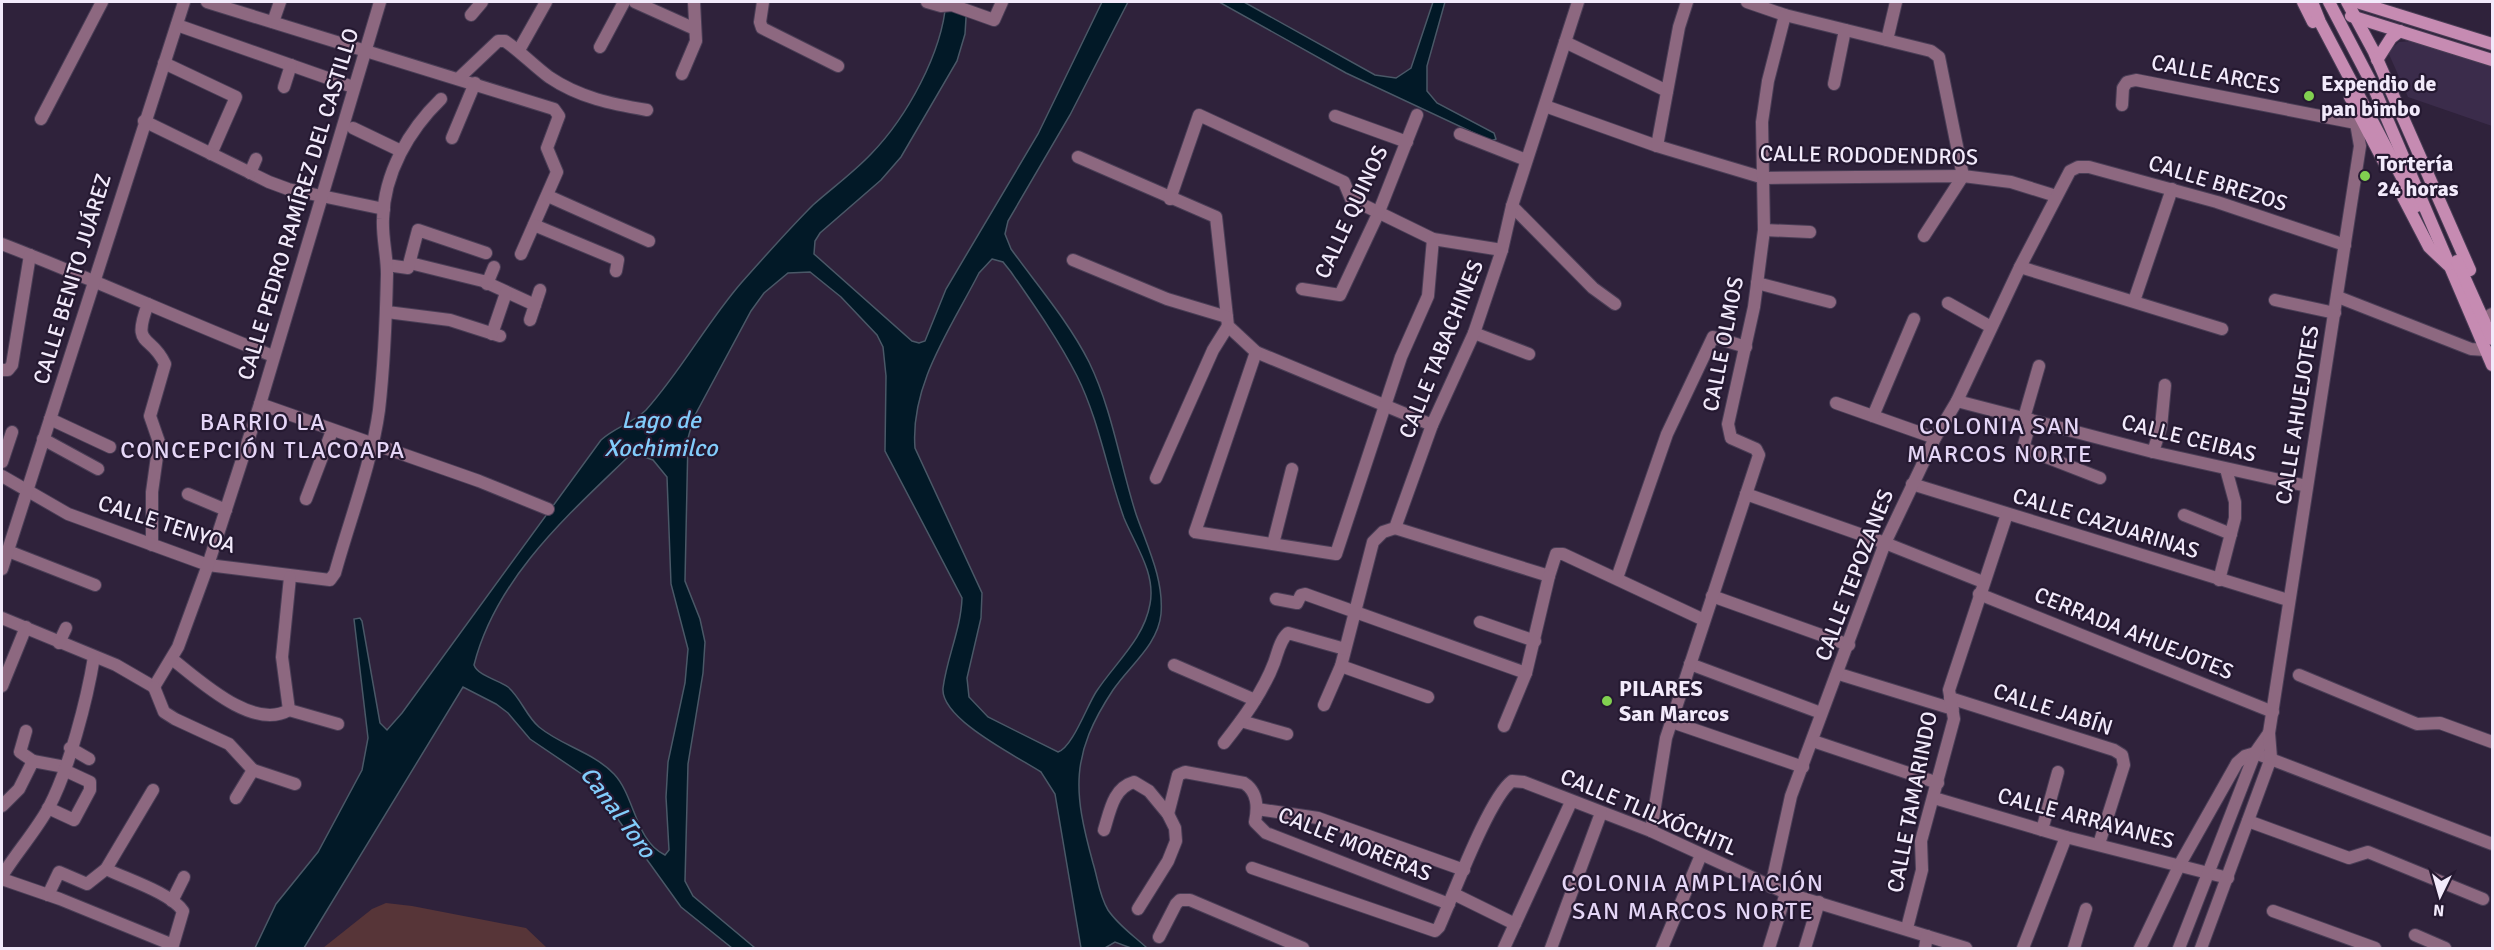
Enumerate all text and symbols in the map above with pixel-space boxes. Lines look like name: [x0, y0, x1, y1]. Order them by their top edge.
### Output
street label: CALLE PEDRO RAMÍREZ DEL CASTILLO: [231, 25, 365, 383]
street label: CALLE ARCES: [2149, 48, 2283, 100]
place label: Expendio de pan bimbo: [2321, 70, 2437, 122]
marker: Expendio de pan bimbo: [2302, 89, 2316, 103]
street label: CALLE RODODENDROS: [1760, 140, 1978, 170]
street label: CALLE QUINOS: [1308, 141, 1394, 283]
street label: CALLE BREZOS: [2145, 149, 2291, 217]
place label: Tortería 24 horas: [2377, 150, 2459, 202]
marker: Tortería 24 horas: [2358, 169, 2372, 183]
street label: CALLE BENITO JUÁREZ: [27, 170, 117, 388]
street label: CALLE TABACHINES: [1393, 256, 1489, 442]
street label: CALLE OLMOS: [1697, 274, 1749, 414]
street label: CALLE AHUEJOTES: [2270, 323, 2324, 507]
water label: Lago de Xochimilco: [604, 405, 719, 463]
district label: BARRIO LA CONCEPCIÓN TLACOAPA: [120, 407, 406, 465]
street label: CALLE CEIBAS: [2119, 408, 2259, 468]
district label: COLONIA SAN MARCOS NORTE: [1907, 411, 2093, 469]
street label: CALLE CAZUARINAS: [2009, 482, 2203, 564]
street label: CALLE TEPOZANES: [1809, 485, 1899, 665]
street label: CALLE TENYOA: [95, 489, 240, 559]
street label: CERRADA AHUEJOTES: [2030, 581, 2238, 685]
place label: PILARES San Marcos: [1619, 675, 1729, 727]
street label: CALLE JABÍN: [1990, 677, 2116, 741]
marker: PILARES San Marcos: [1600, 694, 1614, 708]
street label: CALLE TAMARINDO: [1881, 709, 1943, 895]
water label: Canal Toro: [574, 760, 663, 865]
street label: CALLE TLILXÓCHITL: [1556, 762, 1742, 862]
street label: CALLE ARRAYANES: [1995, 781, 2177, 855]
street label: CALLE MORERAS: [1274, 801, 1436, 887]
north arrow: [2410, 866, 2470, 926]
district label: COLONIA AMPLIACIÓN SAN MARCOS NORTE: [1561, 868, 1825, 926]
text: N: [2432, 899, 2445, 920]

